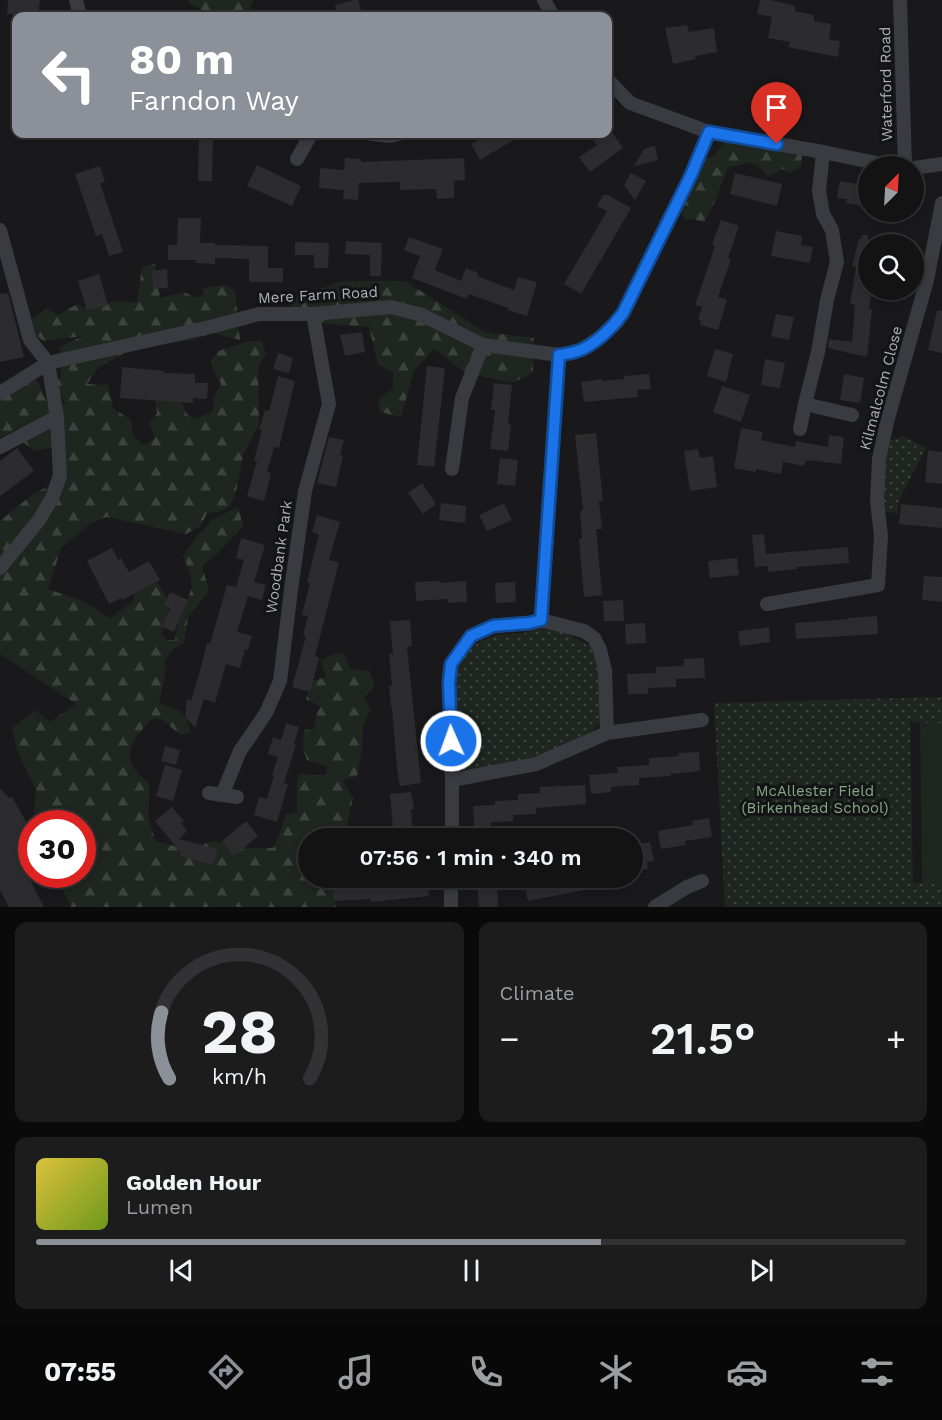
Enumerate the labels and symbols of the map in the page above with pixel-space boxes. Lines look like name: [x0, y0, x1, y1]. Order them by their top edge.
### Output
street label: Waterford Road: [876, 26, 896, 142]
pin: [751, 82, 802, 144]
north arrow: [858, 156, 924, 222]
street label: Mere Farm Road: [258, 283, 378, 307]
street label: Kilmalcolm Close: [856, 324, 906, 452]
street label: Woodbank Park: [262, 499, 296, 615]
position arrow: [419, 709, 483, 773]
park label: McAllester Field (Birkenhead School): [742, 782, 888, 817]
speed limit sign: 30: [18, 810, 96, 888]

